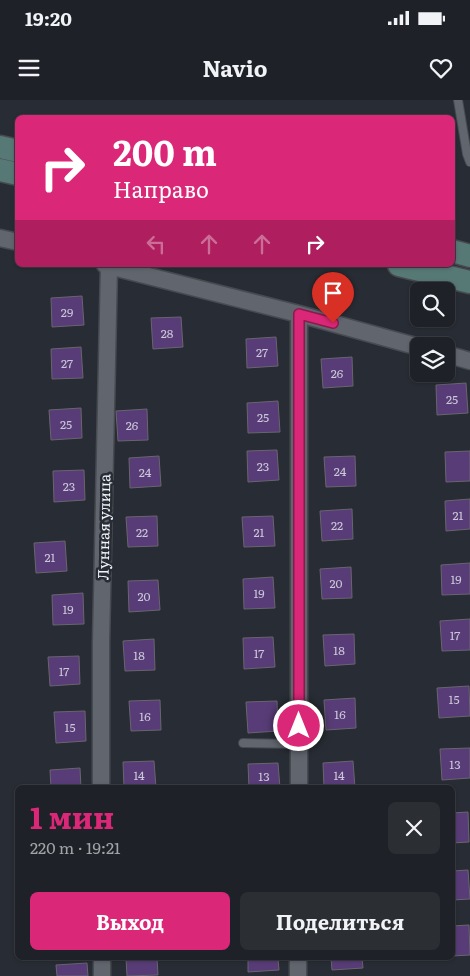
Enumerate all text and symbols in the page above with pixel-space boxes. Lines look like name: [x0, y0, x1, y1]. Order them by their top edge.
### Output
text: 19:20: [25, 4, 72, 32]
text: Navio: [203, 51, 267, 84]
icon: menu: [15, 54, 43, 82]
icon: heart: [427, 54, 455, 82]
text: 200 m: [113, 125, 217, 177]
icon: right: [30, 135, 95, 200]
text: Направо: [113, 172, 209, 205]
icon: left: [142, 230, 170, 258]
icon: ahead: [195, 230, 223, 258]
icon: ahead: [248, 230, 276, 258]
icon: right: [301, 230, 329, 258]
pin: [312, 272, 354, 323]
icon: arrive: [319, 279, 347, 307]
map controls: [410, 282, 455, 382]
button: search: [410, 282, 455, 327]
house number: 29: [61, 303, 73, 321]
house number: 28: [161, 324, 174, 342]
button: layers: [410, 337, 455, 382]
house number: 27: [256, 343, 268, 361]
house number: 27: [61, 354, 73, 372]
house number: 26: [331, 364, 344, 382]
house number: 25: [446, 390, 458, 408]
house number: 25: [257, 408, 269, 426]
house number: 25: [60, 415, 72, 433]
house number: 26: [126, 416, 139, 434]
house number: 23: [257, 457, 269, 475]
house number: 24: [334, 462, 347, 480]
house number: 24: [139, 463, 152, 481]
street label: Лунная улица: [91, 473, 115, 580]
house number: 23: [63, 477, 75, 495]
house number: 21: [453, 506, 464, 524]
house number: 22: [331, 516, 343, 534]
house number: 22: [136, 523, 148, 541]
house number: 21: [254, 523, 265, 541]
house number: 21: [45, 548, 56, 566]
house number: 19: [450, 570, 462, 588]
house number: 20: [329, 574, 343, 592]
house number: 19: [253, 584, 265, 602]
house number: 20: [137, 587, 151, 605]
house number: 19: [62, 600, 74, 618]
house number: 17: [450, 626, 460, 644]
house number: 18: [333, 641, 345, 659]
house number: 17: [254, 644, 264, 662]
house number: 18: [133, 646, 145, 664]
house number: 17: [59, 662, 69, 680]
house number: 15: [449, 690, 459, 708]
position arrow: [272, 699, 324, 751]
house number: 16: [334, 705, 346, 723]
house number: 16: [139, 707, 151, 725]
house number: 15: [65, 718, 75, 736]
house number: 13: [449, 755, 461, 773]
house number: 14: [133, 766, 145, 784]
house number: 14: [333, 766, 345, 784]
house number: 13: [258, 767, 270, 785]
text: 1 мин: [30, 794, 114, 838]
button: close: [388, 802, 440, 854]
text: 220 m · 19:21: [30, 835, 121, 859]
button: Выход: [30, 892, 230, 950]
button: Поделиться: [240, 892, 440, 950]

